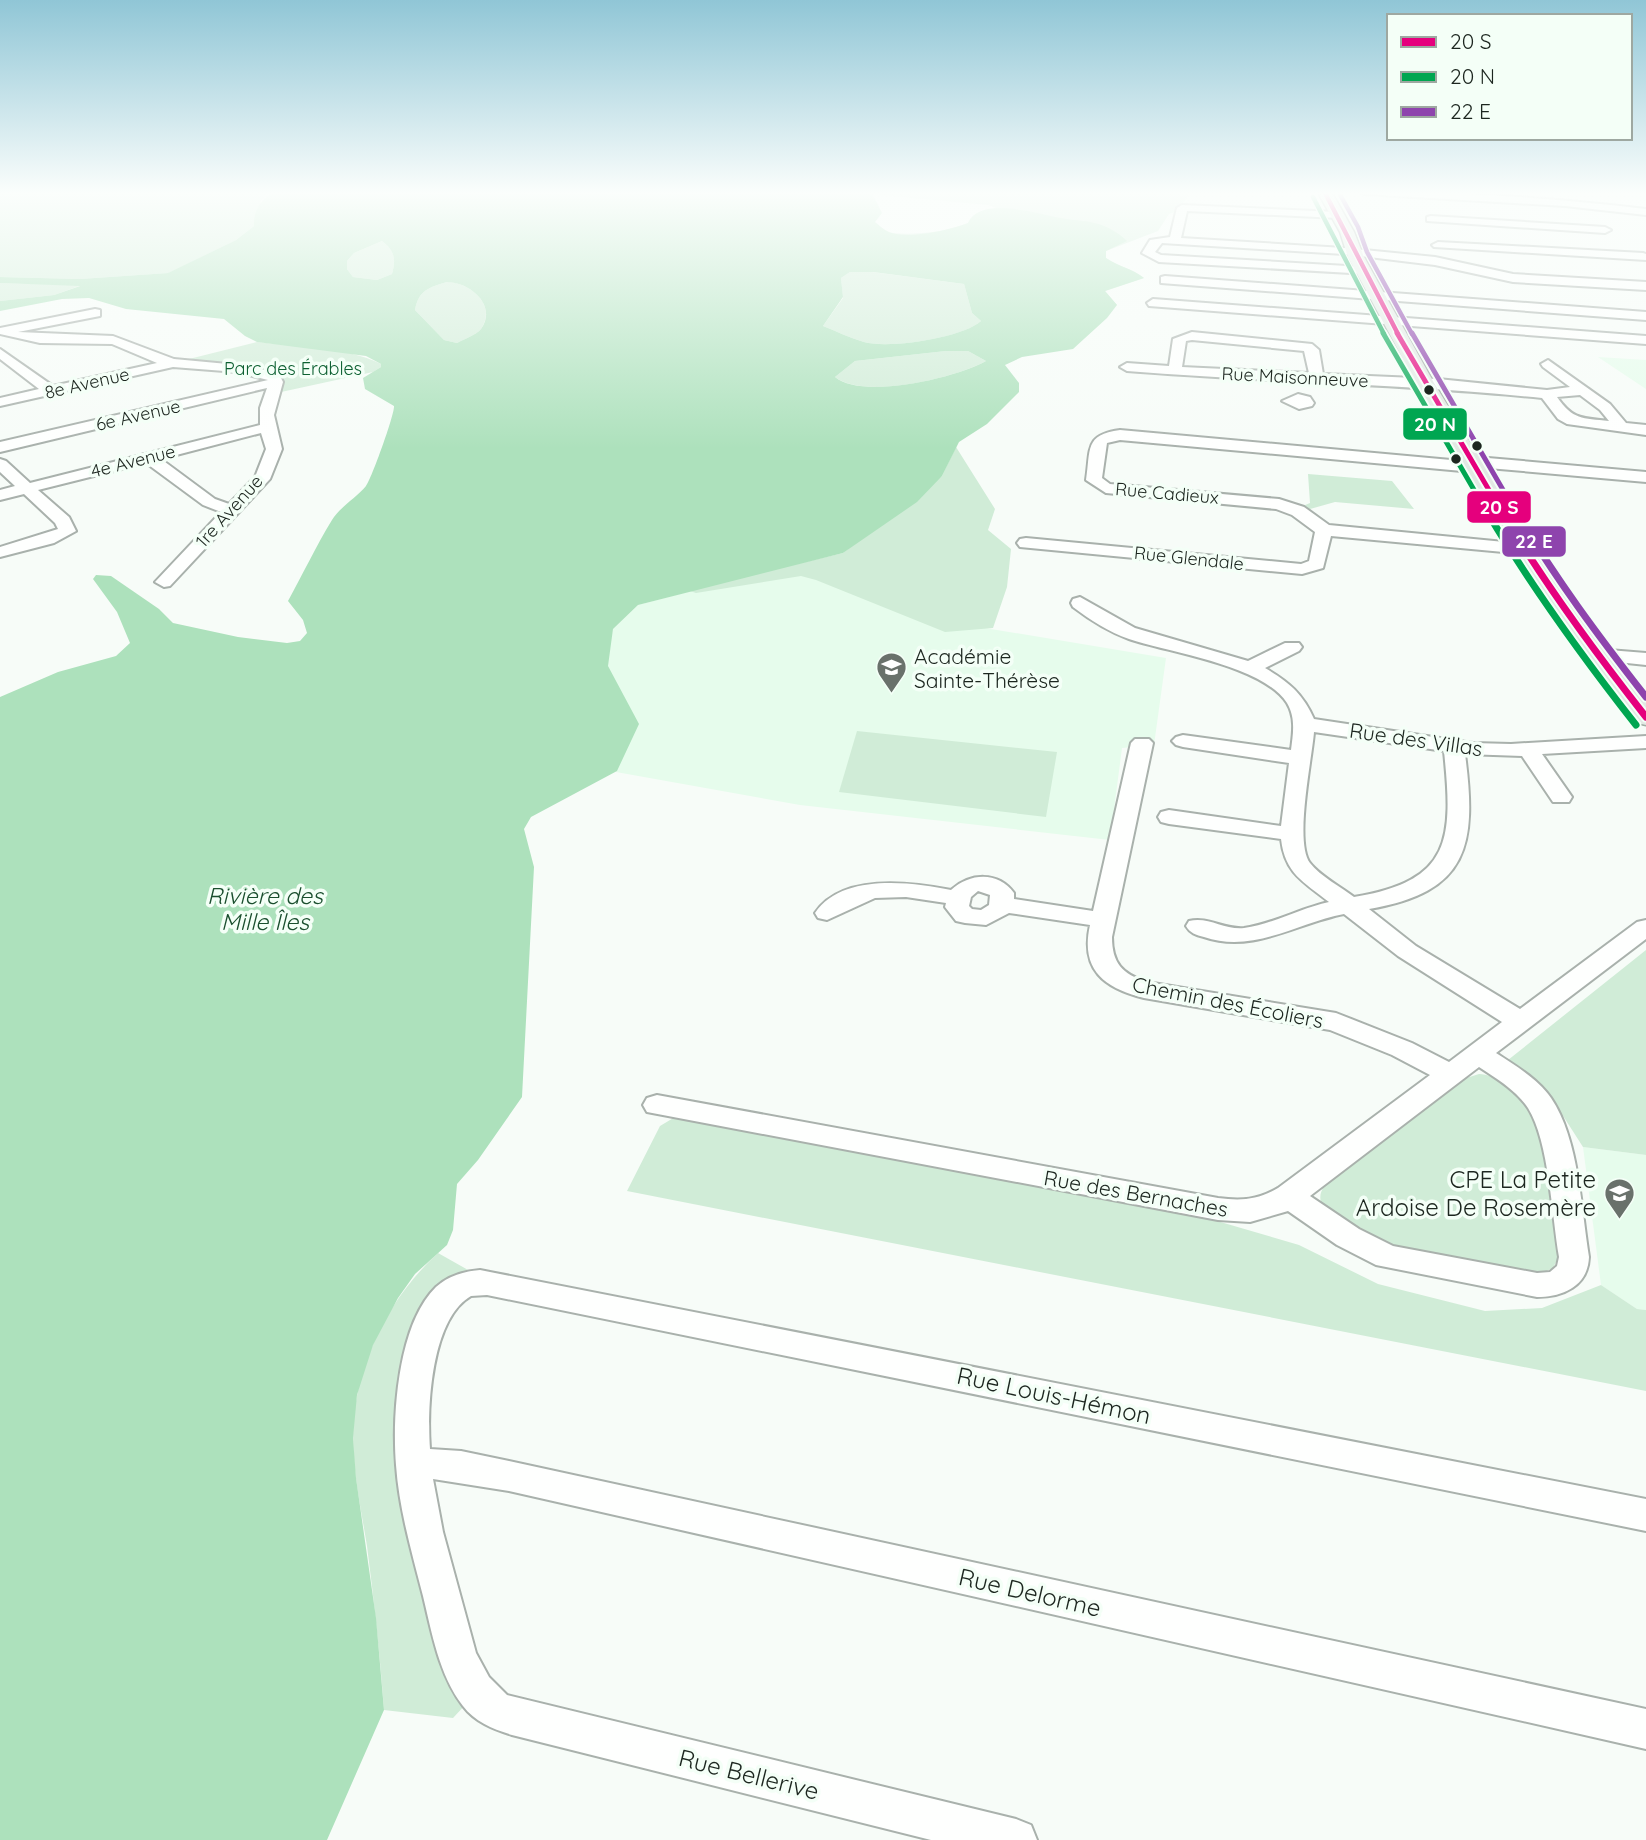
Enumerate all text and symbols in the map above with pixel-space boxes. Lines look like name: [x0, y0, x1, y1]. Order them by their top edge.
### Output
legend: [1387, 14, 1632, 140]
text: 20 S: [1450, 28, 1492, 54]
text: 20 N: [1450, 63, 1495, 89]
text: 22 E: [1450, 98, 1491, 124]
park label: Parc des Érables: [224, 357, 362, 380]
street label: 8e Avenue: [42, 362, 132, 404]
street label: Rue Maisonneuve: [1221, 362, 1369, 392]
unlabelled marker: [1422, 383, 1436, 397]
street label: 6e Avenue: [93, 394, 183, 436]
line badge: 20 N: [1402, 407, 1468, 441]
text: 20 N: [1414, 412, 1456, 436]
street label: 4e Avenue: [88, 439, 178, 483]
unlabelled marker: [1470, 439, 1484, 453]
unlabelled marker: [1449, 452, 1463, 466]
street label: 1re Avenue: [190, 470, 268, 552]
street label: Rue Cadieux: [1114, 477, 1220, 509]
line badge: 20 S: [1466, 490, 1532, 524]
text: 20 S: [1479, 495, 1519, 519]
line badge: 22 E: [1501, 525, 1567, 558]
text: 22 E: [1515, 529, 1553, 553]
street label: Rue Glendale: [1133, 541, 1245, 575]
place label: Académie Sainte-Thérèse: [914, 643, 1060, 693]
school or university icon: Académie Sainte-Thérèse: [874, 651, 908, 695]
street label: Rue des Villas: [1348, 717, 1484, 761]
water label: Rivière des Mille Îles: [207, 881, 325, 936]
street label: Chemin des Écoliers: [1130, 971, 1326, 1033]
street label: Rue des Bernaches: [1042, 1164, 1230, 1222]
place label: CPE La Petite Ardoise De Rosemère: [1356, 1164, 1596, 1222]
school or university icon: CPE La Petite Ardoise De Rosemère: [1602, 1176, 1636, 1220]
street label: Rue Louis-Hémon: [954, 1360, 1154, 1430]
street label: Rue Delorme: [956, 1561, 1104, 1623]
street label: Rue Bellerive: [676, 1742, 822, 1806]

